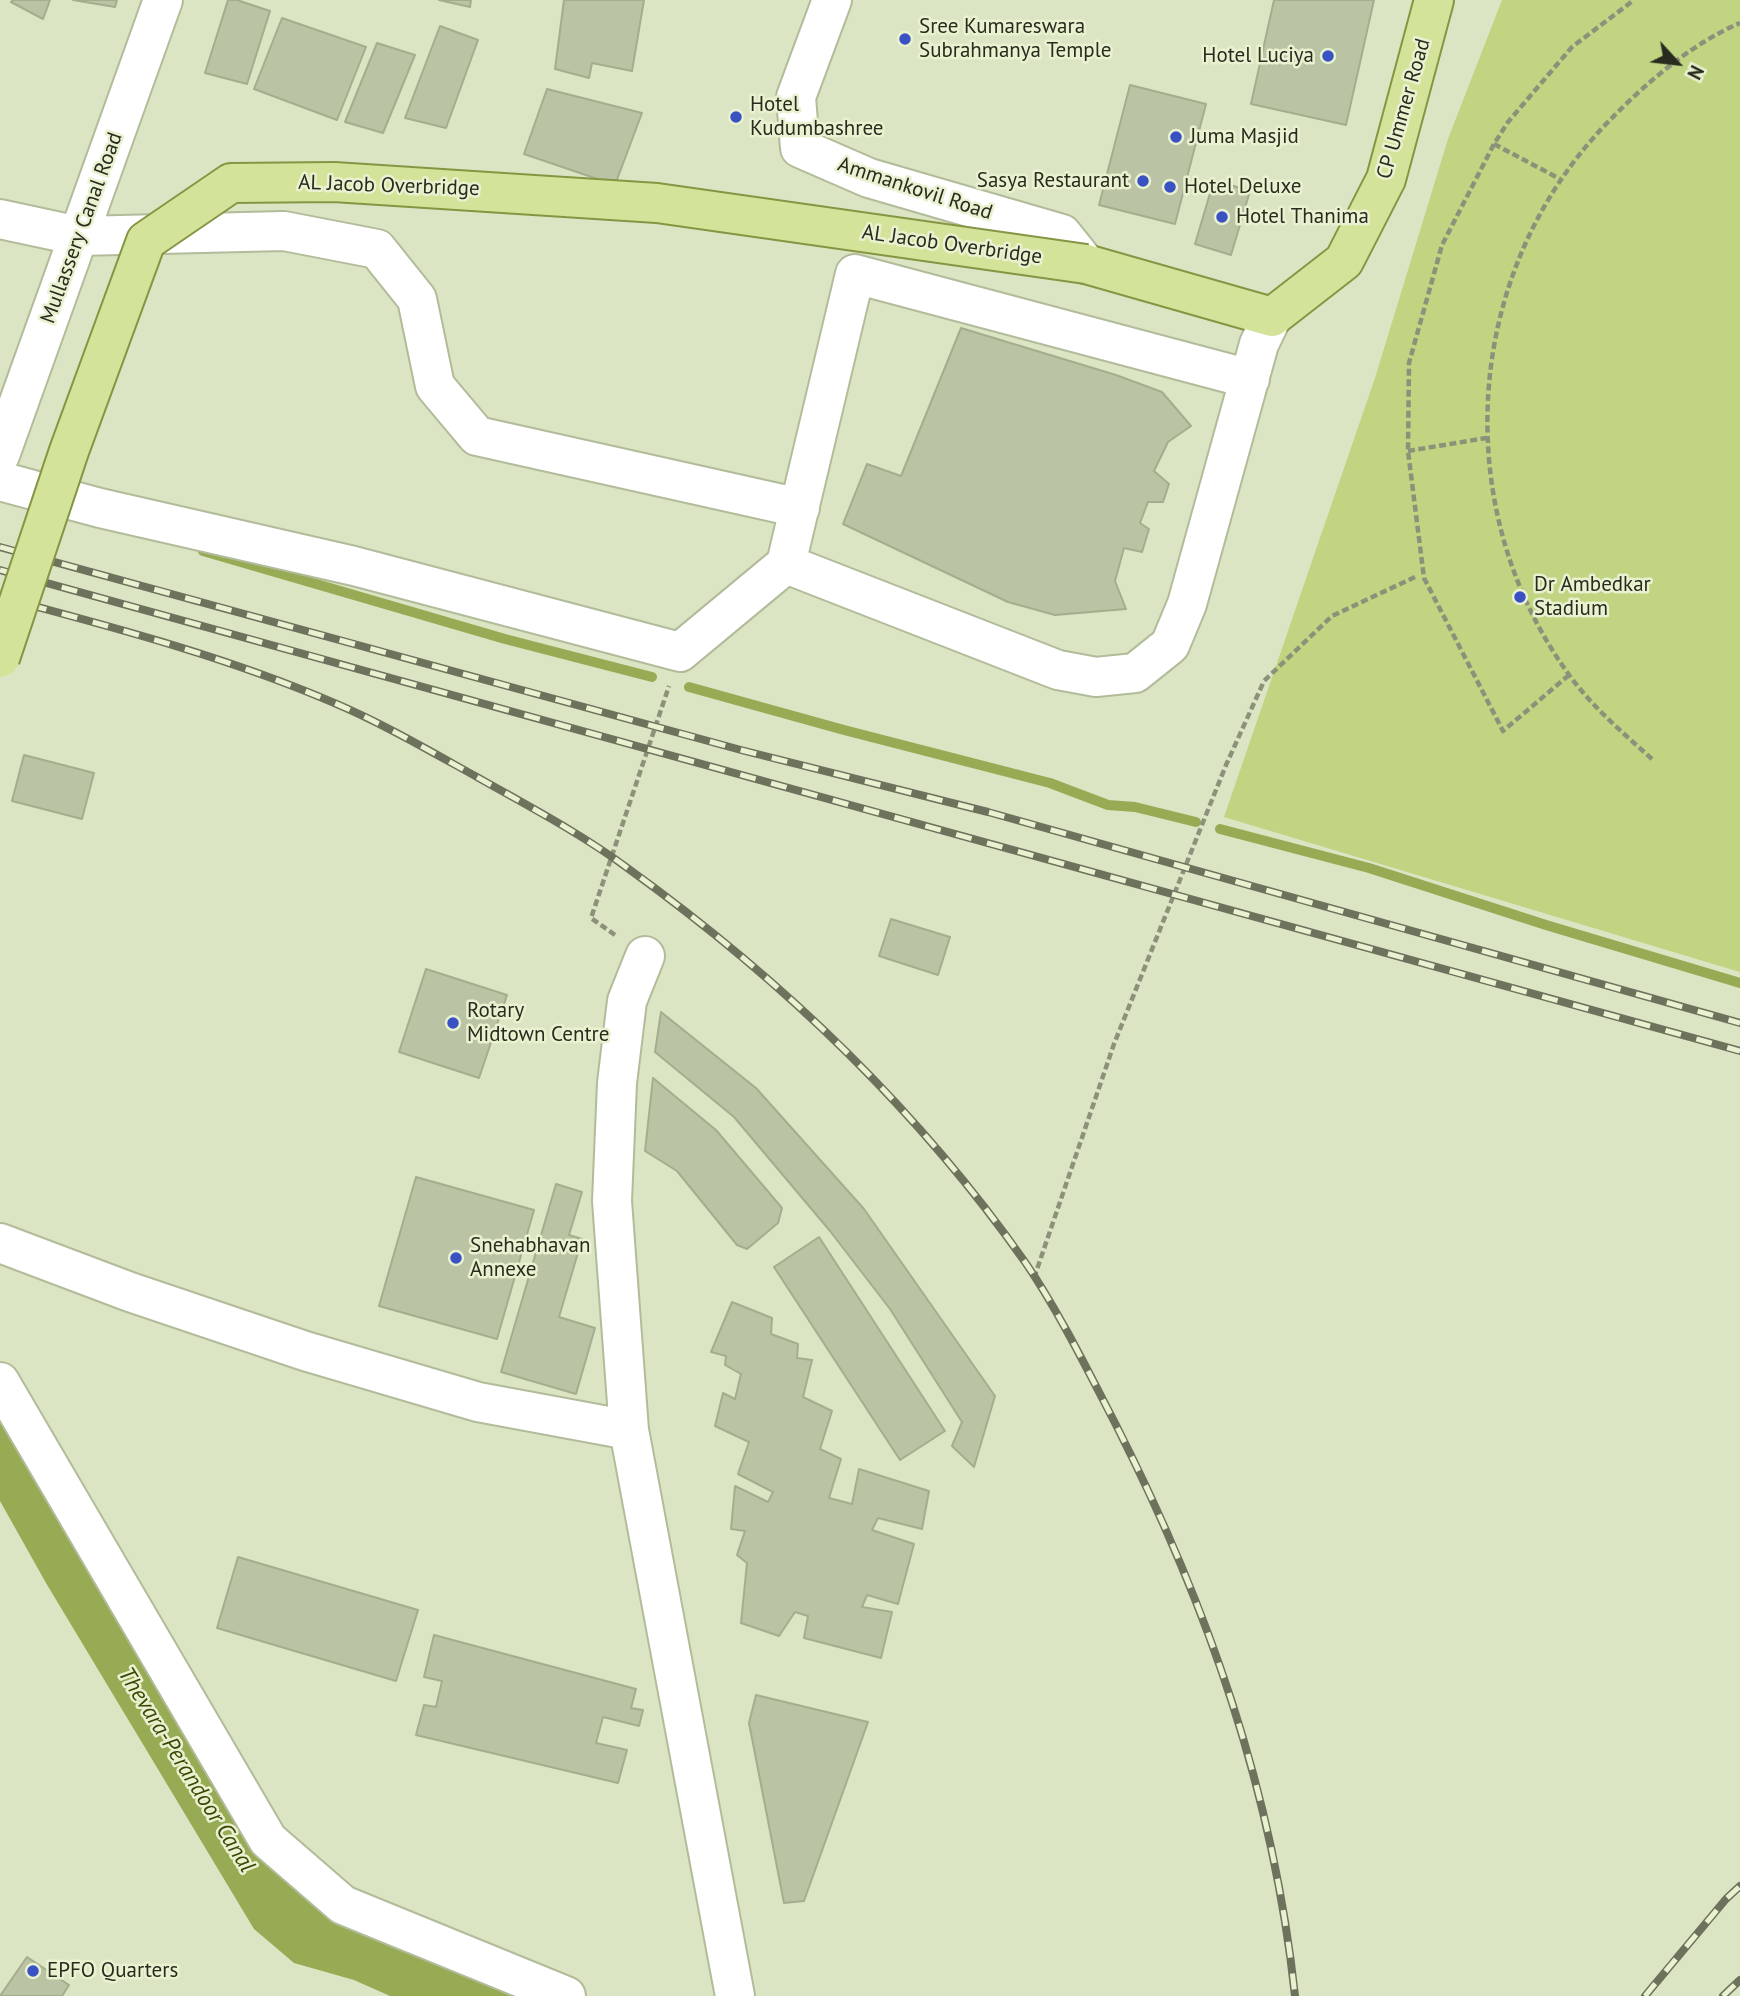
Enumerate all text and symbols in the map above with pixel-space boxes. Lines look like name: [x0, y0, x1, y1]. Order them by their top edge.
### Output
place label: Sree Kumareswara Subrahmanya Temple: [919, 14, 1111, 64]
north arrow: [1642, 28, 1712, 98]
marker: Sree Kumareswara Subrahmanya Temple: [897, 31, 913, 47]
street label: CP Ummer Road: [1372, 36, 1436, 182]
place label: Hotel Luciya: [1202, 43, 1314, 69]
marker: Hotel Luciya: [1320, 48, 1336, 64]
text: N: [1682, 62, 1709, 84]
place label: Hotel Kudumbashree: [750, 92, 884, 142]
marker: Hotel Kudumbashree: [728, 109, 744, 125]
place label: Juma Masjid: [1190, 124, 1299, 150]
street label: Mullassery Canal Road: [36, 129, 128, 327]
marker: Juma Masjid: [1168, 129, 1184, 145]
street label: Ammankovil Road: [835, 152, 995, 226]
place label: Sasya Restaurant: [977, 168, 1129, 194]
street label: AL Jacob Overbridge: [298, 170, 480, 202]
marker: Sasya Restaurant: [1135, 173, 1151, 189]
place label: Hotel Deluxe: [1184, 174, 1301, 200]
marker: Hotel Deluxe: [1162, 179, 1178, 195]
place label: Hotel Thanima: [1236, 204, 1369, 230]
marker: Hotel Thanima: [1214, 209, 1230, 225]
street label: AL Jacob Overbridge: [860, 220, 1044, 270]
place label: Dr Ambedkar Stadium: [1534, 572, 1651, 622]
marker: Dr Ambedkar Stadium: [1512, 589, 1528, 605]
place label: Rotary Midtown Centre: [467, 998, 609, 1048]
marker: Rotary Midtown Centre: [445, 1015, 461, 1031]
place label: Snehabhavan Annexe: [470, 1233, 590, 1283]
marker: Snehabhavan Annexe: [448, 1250, 464, 1266]
water label: Thevara-Perandoor Canal: [112, 1662, 260, 1878]
place label: EPFO Quarters: [47, 1958, 178, 1984]
marker: EPFO Quarters: [25, 1963, 41, 1979]

